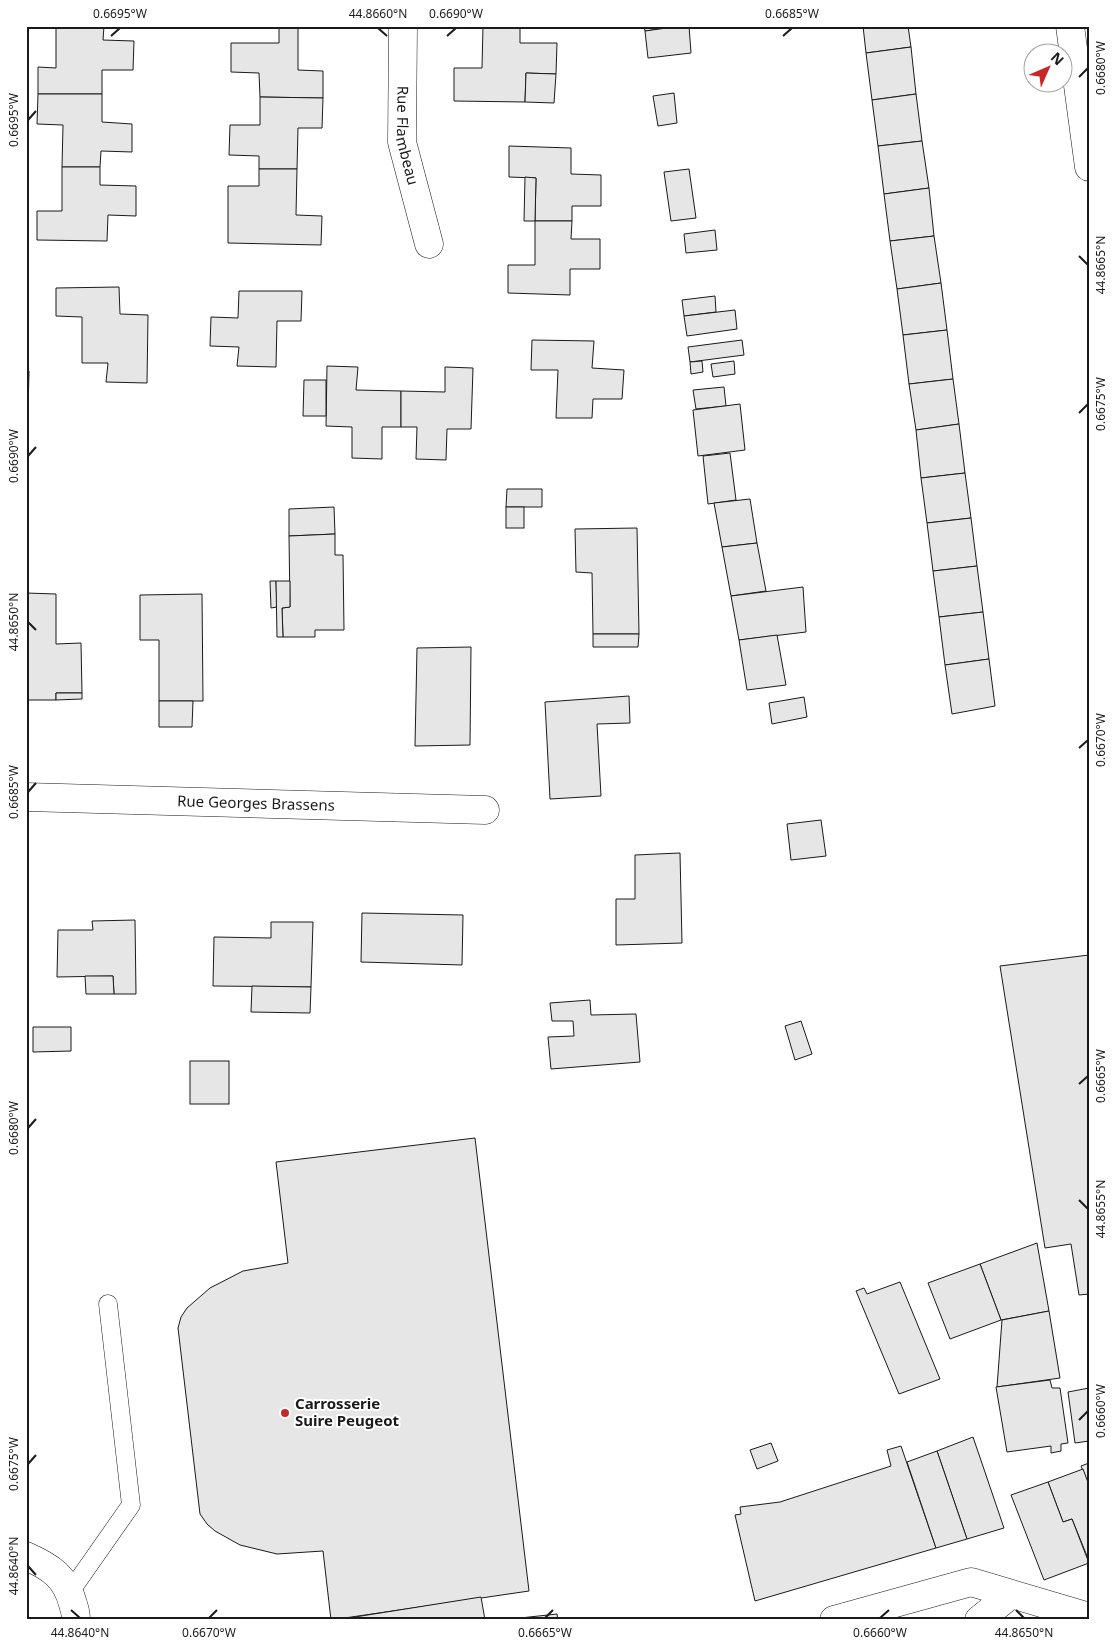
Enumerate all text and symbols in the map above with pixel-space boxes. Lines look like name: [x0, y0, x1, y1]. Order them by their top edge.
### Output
text: 0.6695°W: [93, 5, 147, 22]
text: 44.8660°N: [349, 5, 407, 22]
text: 0.6690°W: [429, 5, 483, 22]
text: 0.6685°W: [765, 5, 819, 22]
text: 0.6680°W: [1092, 41, 1109, 95]
north arrow: [1022, 42, 1072, 92]
text: N: [1047, 48, 1068, 69]
street label: Rue Flambeau: [392, 86, 424, 187]
text: 0.6695°W: [5, 93, 22, 147]
text: 44.8665°N: [1092, 236, 1109, 294]
text: 0.6675°W: [1092, 377, 1109, 431]
text: 0.6690°W: [5, 429, 22, 483]
text: 44.8650°N: [5, 593, 22, 651]
text: 0.6670°W: [1092, 713, 1109, 767]
text: 0.6685°W: [5, 765, 22, 819]
street label: Rue Georges Brassens: [177, 790, 335, 815]
text: 0.6665°W: [1092, 1049, 1109, 1103]
text: 0.6680°W: [5, 1101, 22, 1155]
text: 44.8655°N: [1092, 1180, 1109, 1238]
text: 0.6660°W: [1092, 1384, 1109, 1438]
place label: Carrosserie Suire Peugeot: [295, 1393, 400, 1430]
marker: Carrosserie Suire Peugeot: [279, 1407, 291, 1419]
text: 0.6675°W: [5, 1437, 22, 1491]
text: 44.8640°N: [5, 1537, 22, 1595]
text: 44.8640°N: [51, 1624, 109, 1641]
text: 0.6670°W: [182, 1624, 236, 1641]
text: 0.6665°W: [518, 1624, 572, 1641]
text: 0.6660°W: [853, 1624, 907, 1641]
text: 44.8650°N: [995, 1624, 1053, 1641]

